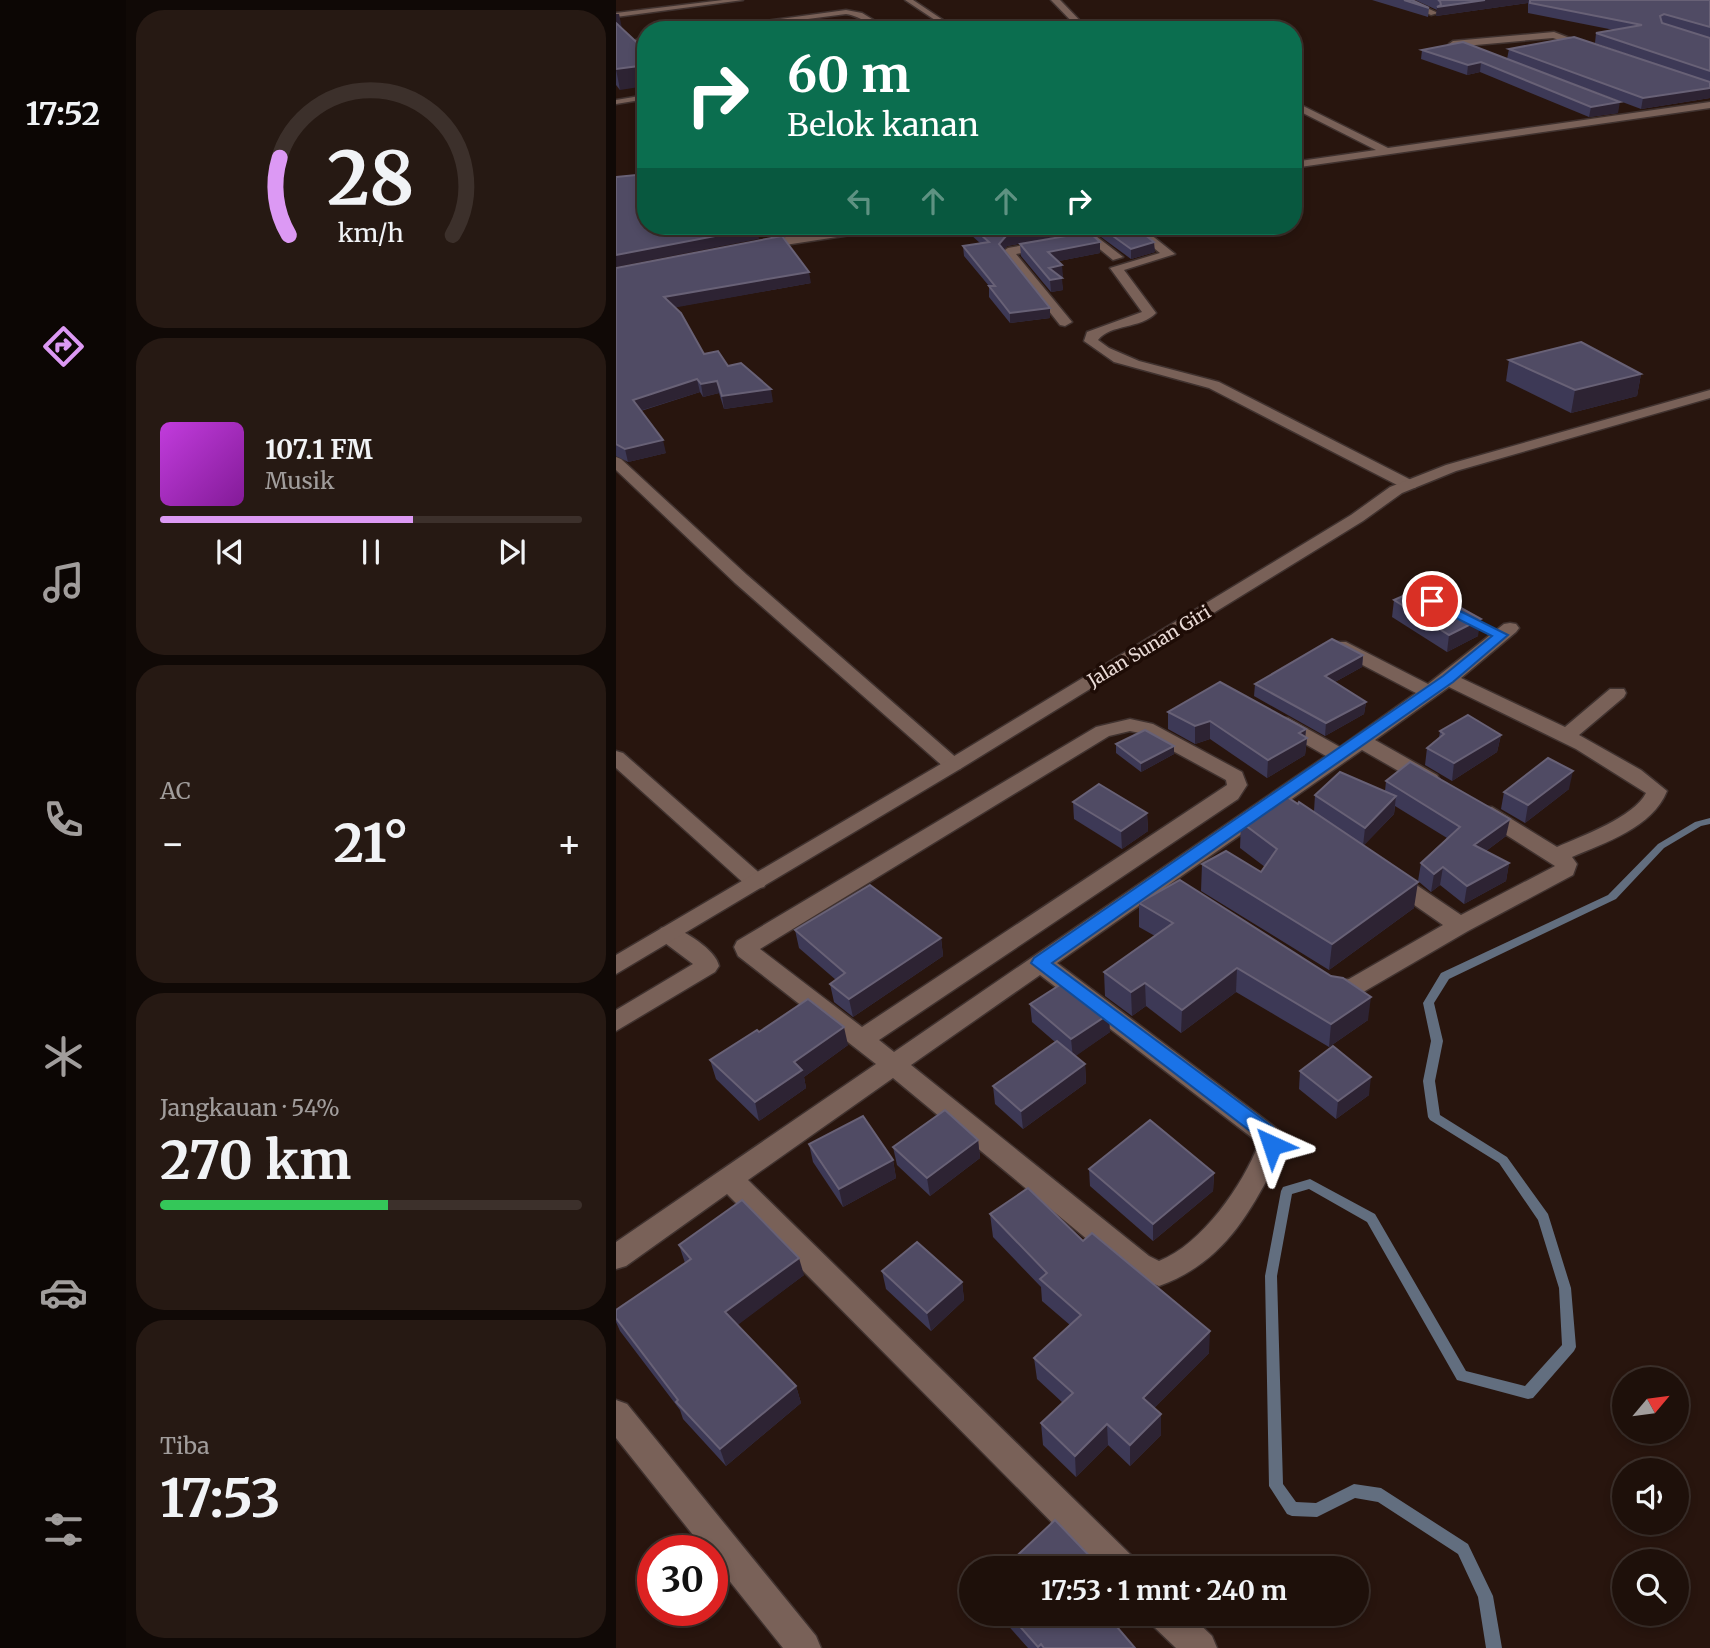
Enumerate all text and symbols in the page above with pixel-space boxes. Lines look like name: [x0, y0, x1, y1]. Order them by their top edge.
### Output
text: 60 m: [787, 44, 910, 105]
icon: right: [672, 49, 763, 140]
text: 17:52: [26, 94, 100, 134]
text: Belok kanan: [787, 105, 979, 145]
text: 28: [327, 133, 415, 225]
icon: left: [841, 182, 879, 220]
icon: ahead: [914, 182, 952, 220]
icon: ahead: [987, 182, 1025, 220]
icon: right: [1060, 182, 1098, 220]
text: km/h: [338, 217, 404, 249]
icon: directions: [39, 322, 88, 371]
text: 107.1 FM: [265, 433, 373, 466]
text: Musik: [265, 466, 335, 495]
icon: previous: [211, 533, 249, 571]
icon: pause: [352, 533, 390, 571]
icon: next: [493, 533, 531, 571]
icon: music: [39, 558, 88, 607]
pin: [1402, 571, 1462, 631]
icon: arrive: [1413, 582, 1451, 620]
street label: Jalan Sunan Giri: [1082, 600, 1215, 692]
text: AC: [160, 776, 191, 805]
icon: phone: [39, 795, 88, 844]
text: 21°: [333, 811, 409, 876]
text: −: [160, 820, 185, 867]
text: +: [557, 820, 582, 867]
icon: climate: [39, 1032, 88, 1081]
text: Jangkauan · 54%: [160, 1093, 340, 1122]
position arrow: [1235, 1108, 1309, 1182]
text: 270 km: [160, 1128, 351, 1193]
icon: car: [39, 1268, 88, 1317]
north arrow: [1612, 1367, 1689, 1444]
map controls: [1612, 1367, 1689, 1626]
text: Tiba: [160, 1431, 210, 1460]
button: sound: [1612, 1458, 1689, 1535]
text: 17:53: [160, 1466, 281, 1531]
icon: filters: [39, 1505, 88, 1554]
speed limit sign: 30: [637, 1535, 728, 1626]
button: search: [1612, 1549, 1689, 1626]
text: 17:53 · 1 mnt · 240 m: [1041, 1574, 1287, 1607]

